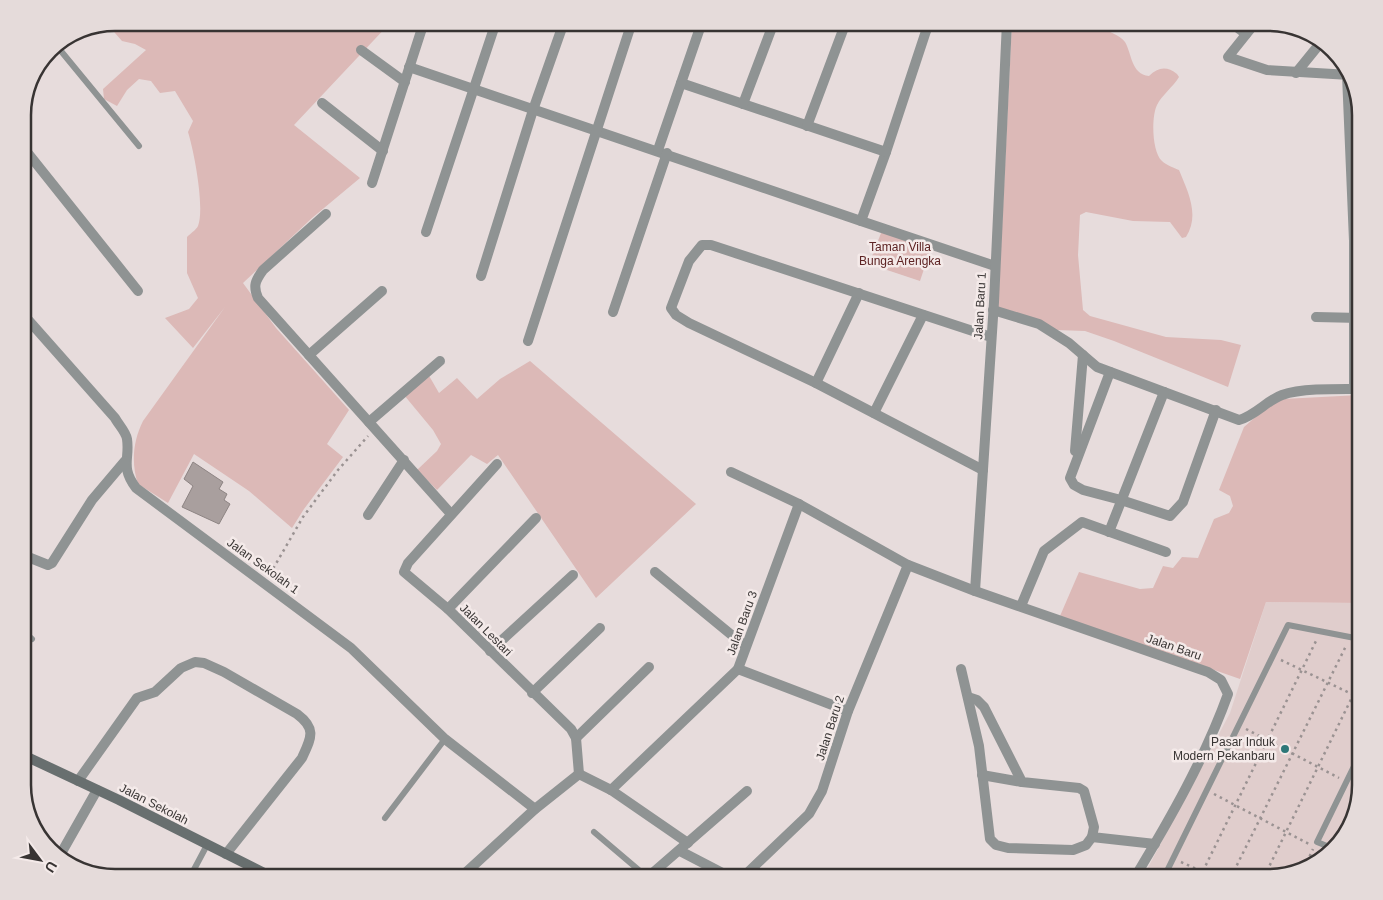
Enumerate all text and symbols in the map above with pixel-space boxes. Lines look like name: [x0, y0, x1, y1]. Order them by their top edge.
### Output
park label: Taman Villa Bunga Arengka: [859, 240, 941, 268]
street label: Jalan Baru 1: [971, 272, 989, 340]
street label: Jalan Sekolah 1: [224, 535, 302, 597]
street label: Jalan Baru 3: [724, 589, 760, 657]
street label: Jalan Lestari: [457, 601, 515, 659]
street label: Jalan Baru: [1145, 631, 1203, 663]
street label: Jalan Baru 2: [813, 693, 847, 762]
place label: Pasar Induk Modern Pekanbaru: [1173, 735, 1276, 763]
marker: Pasar Induk Modern Pekanbaru: [1279, 743, 1291, 755]
street label: Jalan Sekolah: [117, 781, 191, 827]
north arrow: [15, 835, 65, 885]
text: U: [42, 858, 60, 875]

